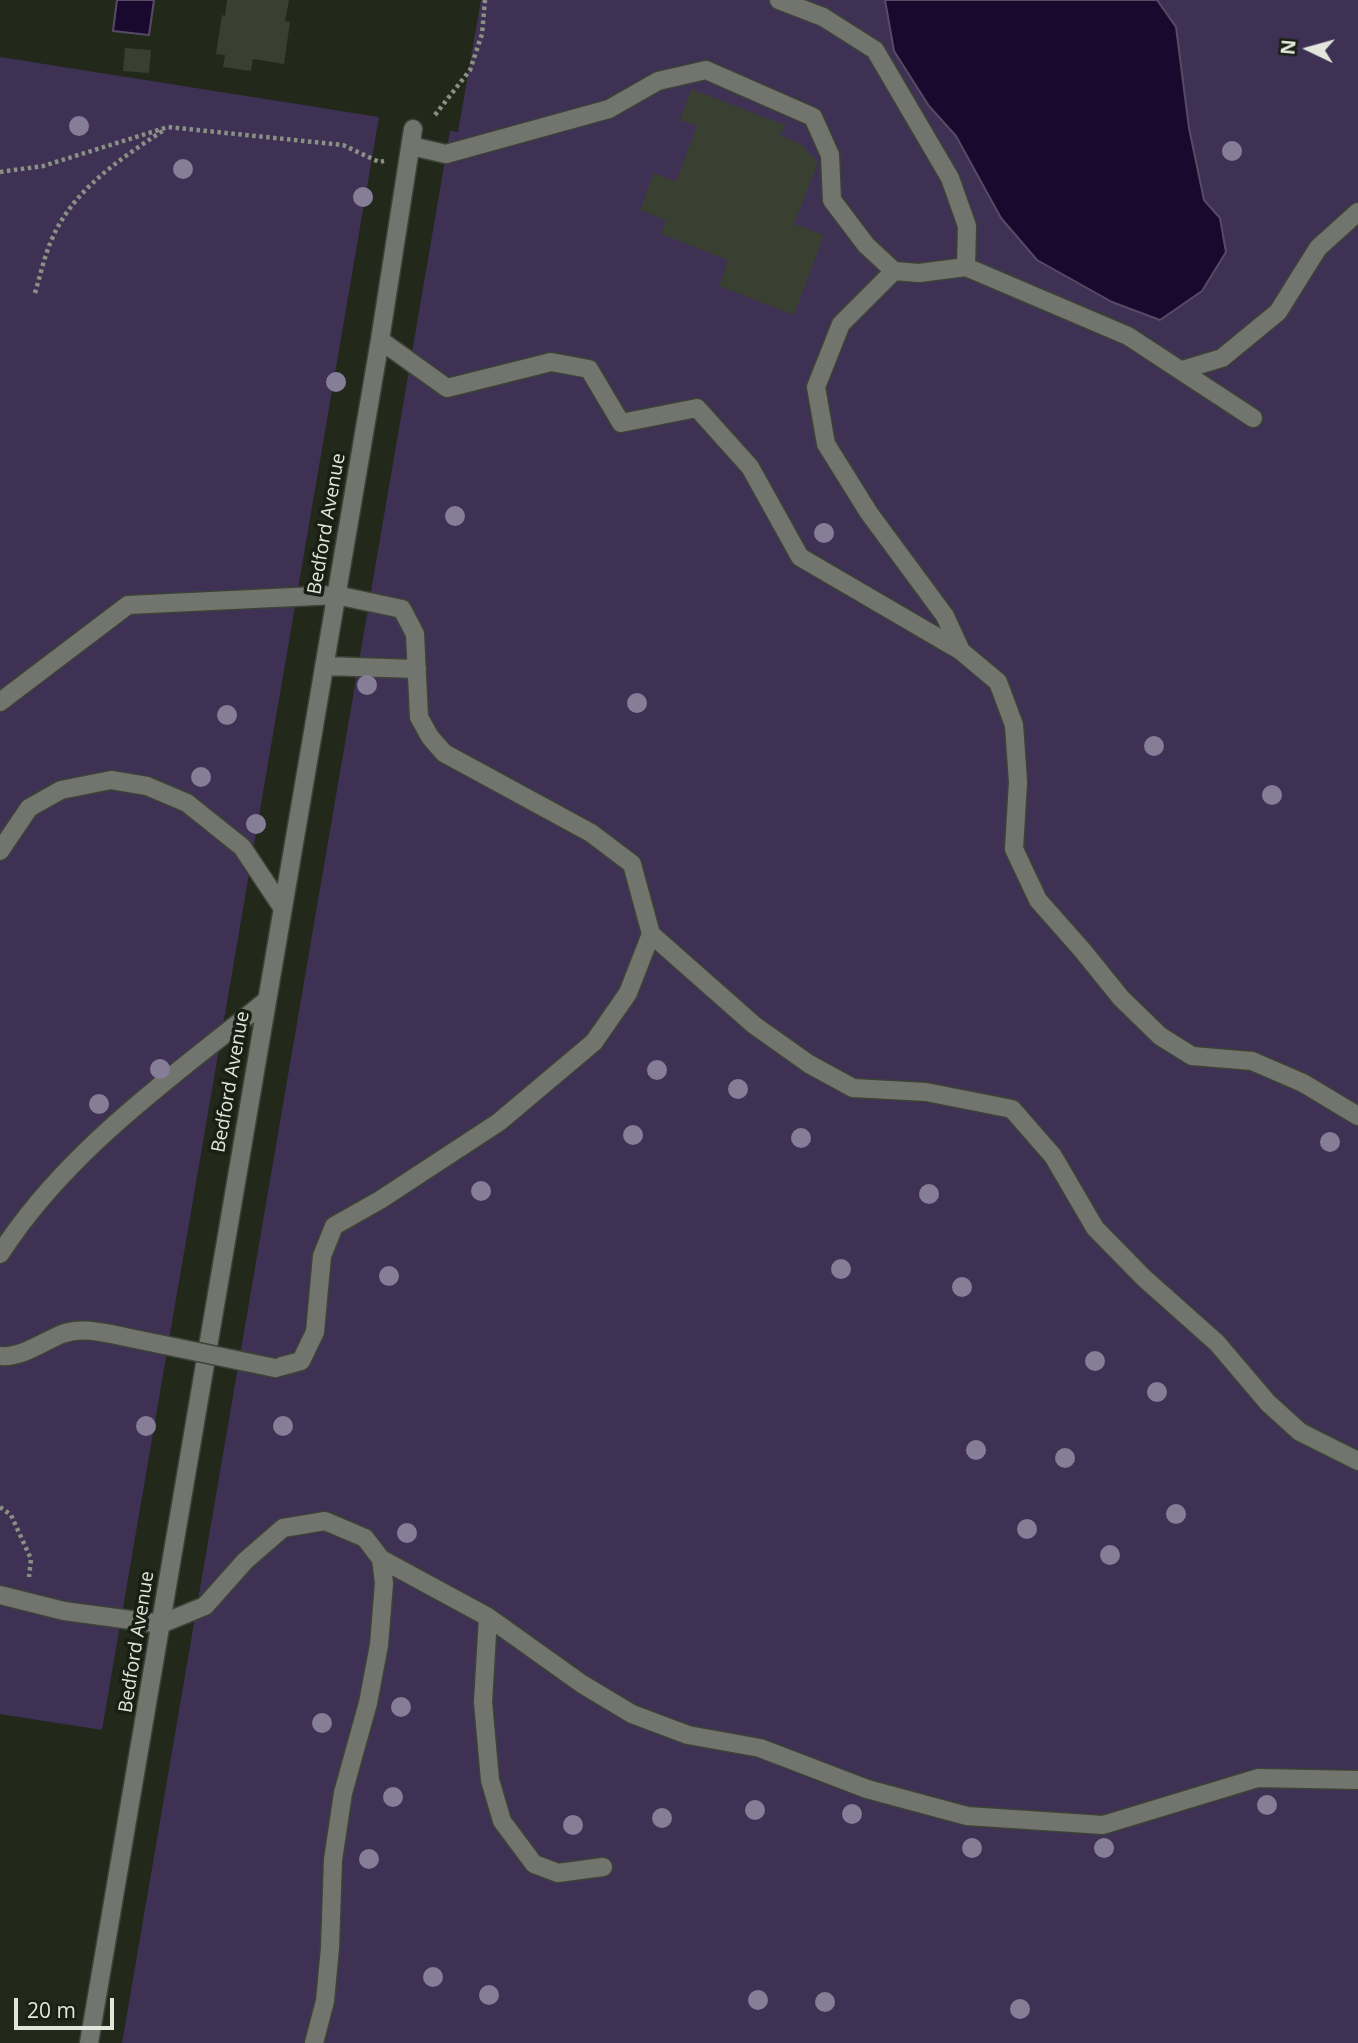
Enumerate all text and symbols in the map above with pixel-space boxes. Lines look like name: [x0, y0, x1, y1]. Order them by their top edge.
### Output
north arrow: [1274, 14, 1344, 84]
text: N: [1274, 38, 1302, 56]
street label: Bedford Avenue: [303, 452, 351, 596]
street label: Bedford Avenue: [207, 1010, 255, 1154]
street label: Bedford Avenue: [115, 1570, 159, 1714]
scale bar: [18, 1983, 117, 2027]
text: 20 m: [27, 1996, 76, 2024]

